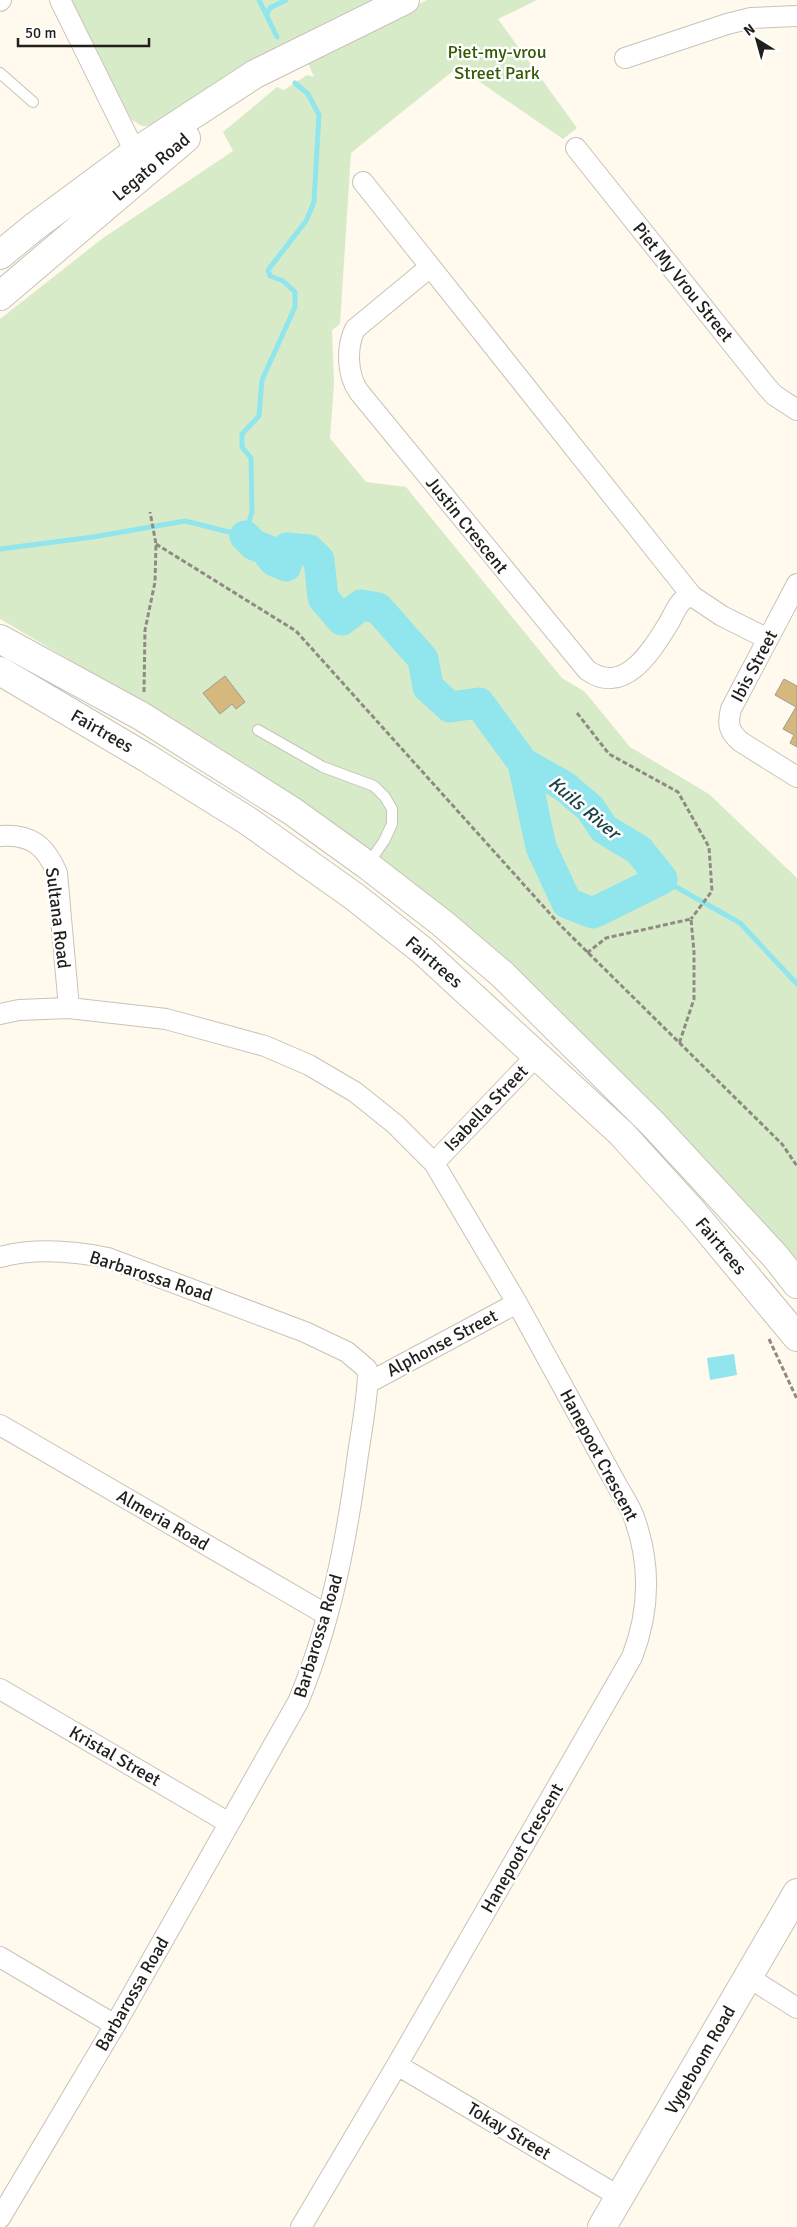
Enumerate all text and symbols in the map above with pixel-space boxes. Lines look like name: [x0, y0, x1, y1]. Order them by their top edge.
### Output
scale bar: [18, 15, 149, 47]
north arrow: [732, 15, 782, 65]
text: N: [740, 20, 758, 40]
text: 50 m: [25, 24, 56, 42]
park label: Piet-my-vrou Street Park: [447, 41, 547, 84]
street label: Legato Road: [108, 128, 194, 206]
street label: Piet My Vrou Street: [628, 218, 738, 346]
street label: Justin Crescent: [421, 472, 513, 578]
street label: Ibis Street: [726, 626, 782, 706]
street label: Fairtrees: [67, 704, 137, 758]
water label: Kuils River: [543, 771, 627, 847]
street label: Sultana Road: [41, 866, 75, 970]
street label: Fairtrees: [401, 931, 467, 993]
street label: Isabella Street: [439, 1060, 533, 1156]
street label: Fairtrees: [691, 1213, 751, 1279]
street label: Barbarossa Road: [87, 1246, 215, 1306]
street label: Alphonse Street: [383, 1305, 501, 1381]
street label: Hanepoot Crescent: [555, 1385, 643, 1525]
street label: Almeria Road: [113, 1485, 213, 1555]
street label: Barbarossa Road: [289, 1571, 347, 1701]
street label: Kristal Street: [65, 1721, 165, 1791]
street label: Hanepoot Crescent: [476, 1779, 568, 1917]
street label: Barbarossa Road: [90, 1933, 174, 2055]
street label: Vygeboom Road: [660, 2002, 740, 2118]
street label: Tokay Street: [463, 2097, 555, 2165]

